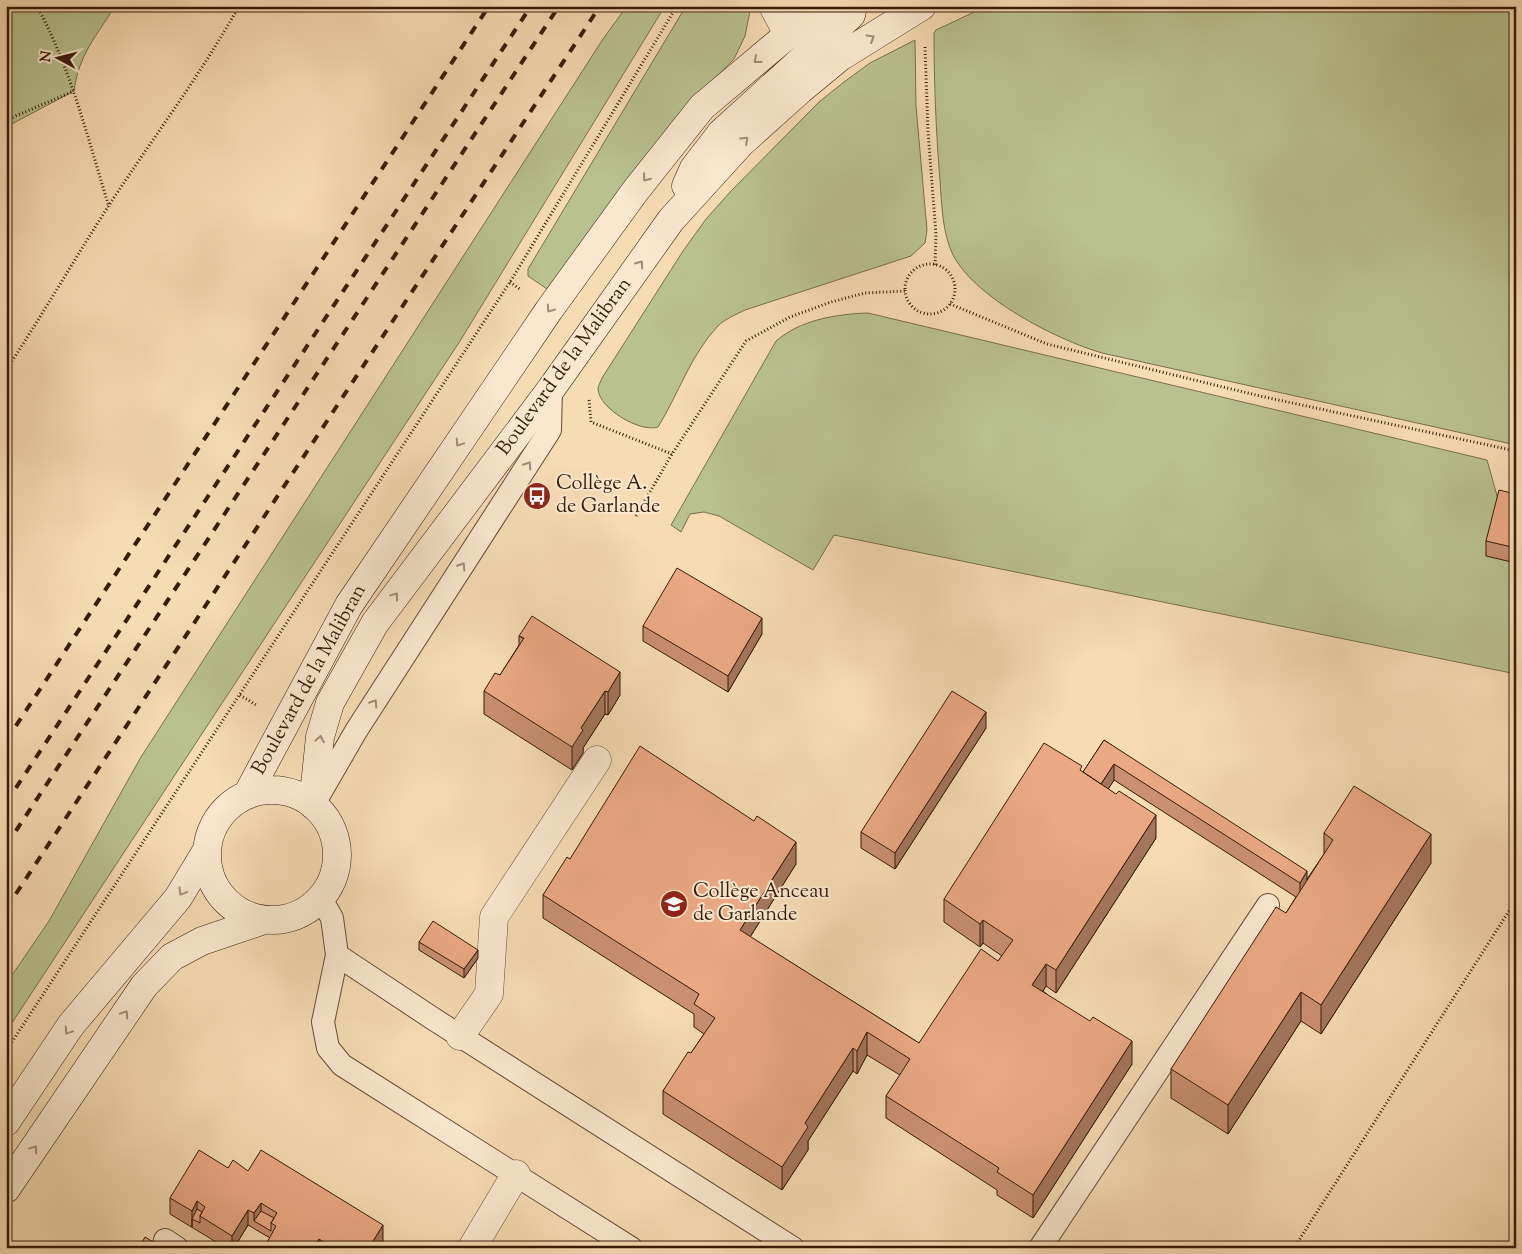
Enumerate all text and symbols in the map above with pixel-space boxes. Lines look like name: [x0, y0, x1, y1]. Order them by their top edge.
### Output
north arrow: [32, 32, 82, 82]
one-way arrow: [865, 34, 874, 44]
text: N: [36, 50, 58, 63]
one-way arrow: [754, 54, 763, 62]
one-way arrow: [739, 137, 748, 146]
one-way arrow: [644, 172, 652, 181]
one-way arrow: [634, 260, 643, 269]
street label: Boulevard de la Malibran: [490, 272, 640, 462]
one-way arrow: [547, 303, 556, 312]
one-way arrow: [456, 437, 465, 447]
one-way arrow: [522, 461, 531, 470]
place label: Collège A. de Garlande: [556, 470, 660, 522]
bus stop icon: Collège A. de Garlande: [522, 481, 552, 511]
one-way arrow: [456, 563, 466, 572]
street label: Boulevard de la Malibran: [245, 579, 375, 781]
one-way arrow: [389, 592, 398, 602]
one-way arrow: [368, 699, 377, 708]
one-way arrow: [315, 734, 325, 743]
place label: Collège Anceau de Garlande: [693, 878, 830, 930]
one-way arrow: [179, 886, 189, 895]
school or university icon: Collège Anceau de Garlande: [659, 889, 689, 919]
one-way arrow: [119, 1010, 128, 1020]
one-way arrow: [65, 1025, 74, 1034]
one-way arrow: [28, 1145, 37, 1154]

